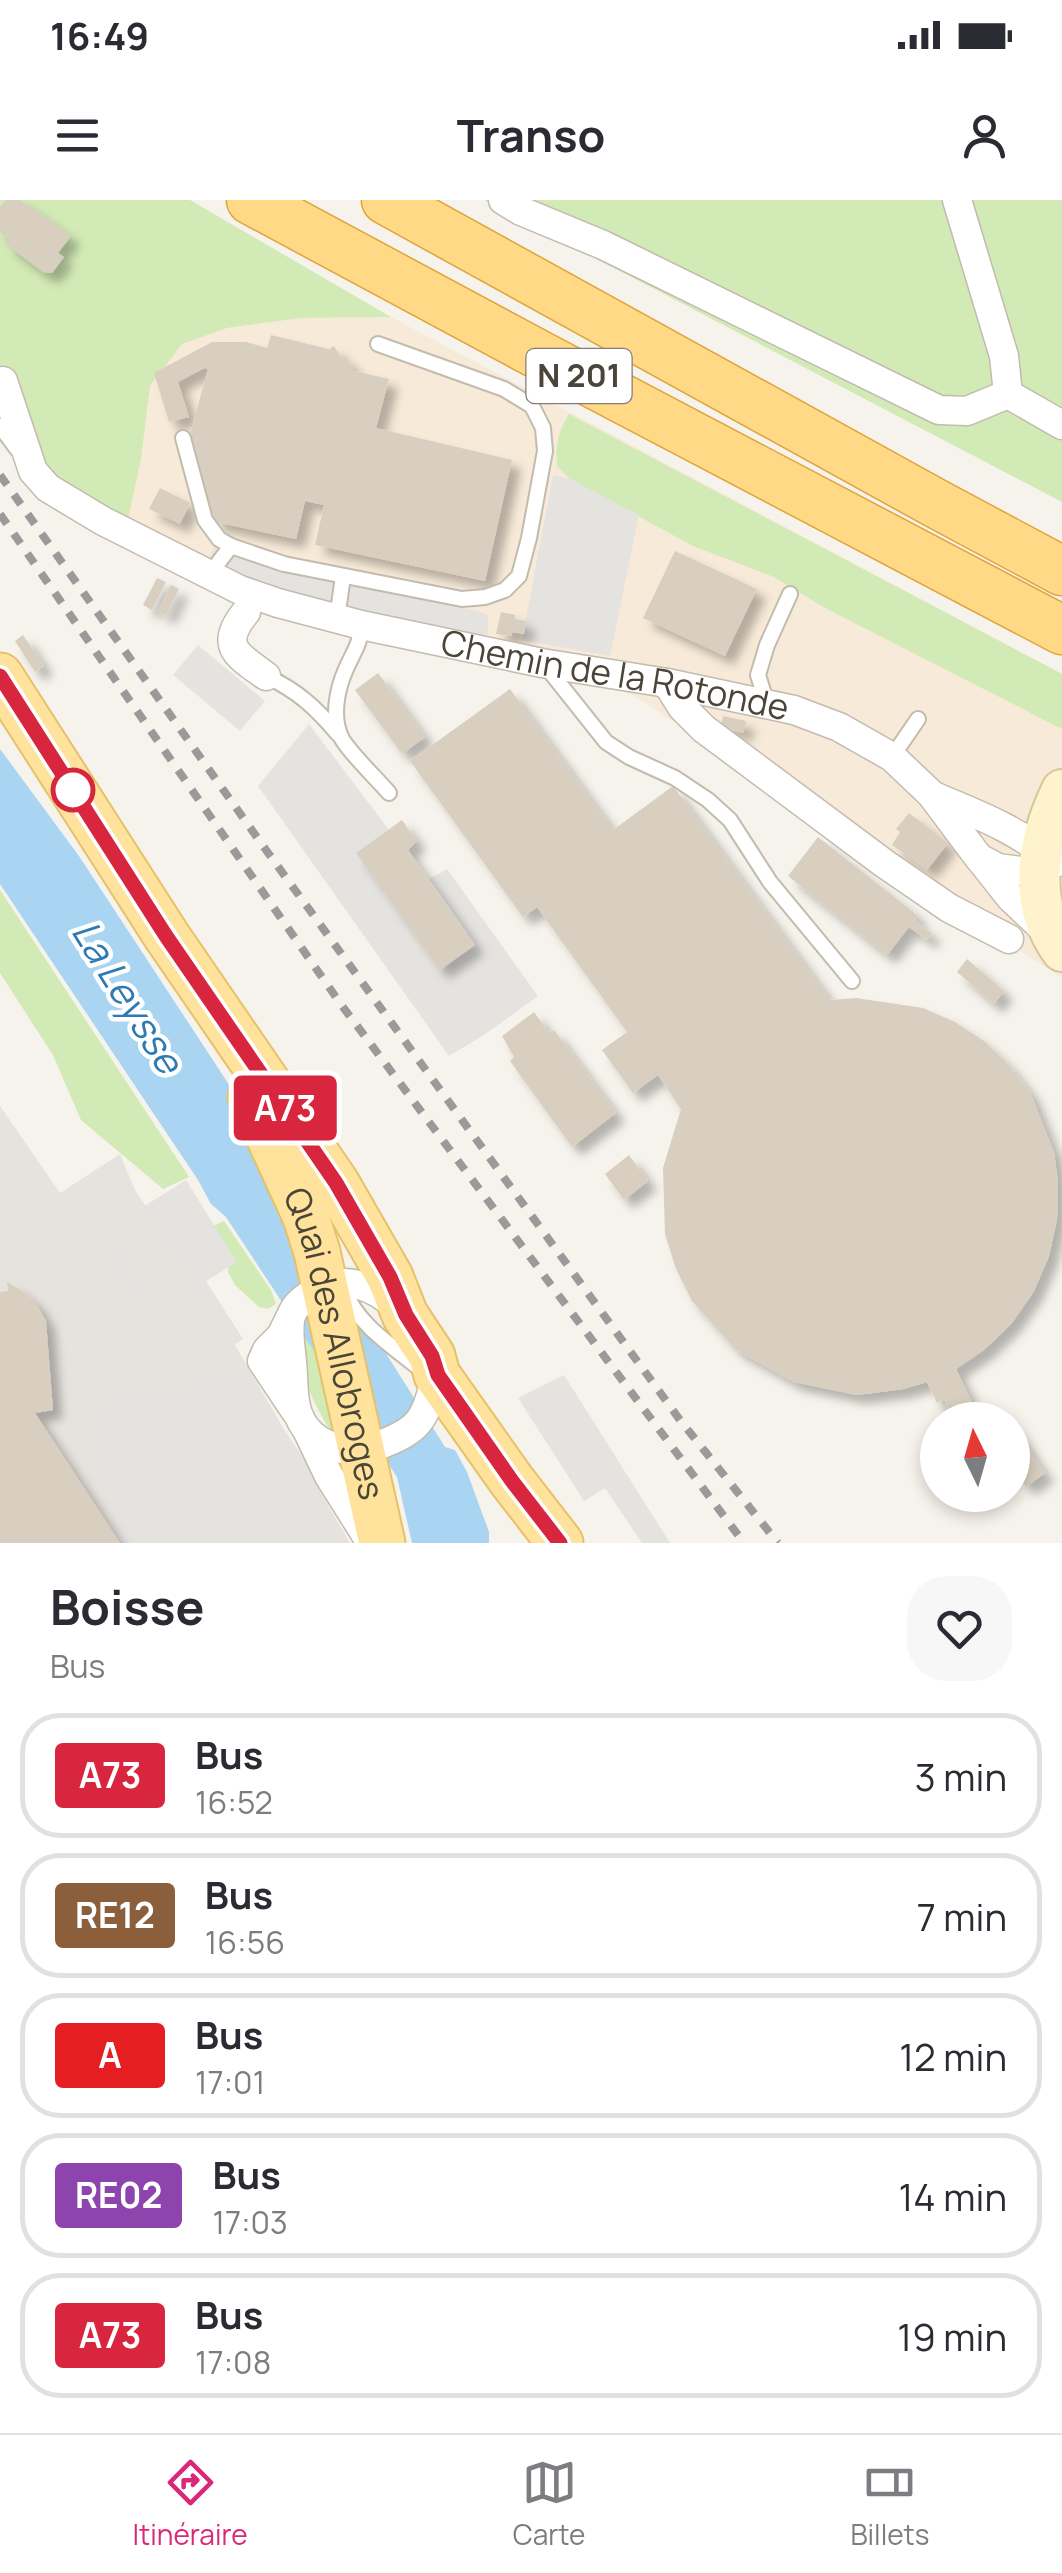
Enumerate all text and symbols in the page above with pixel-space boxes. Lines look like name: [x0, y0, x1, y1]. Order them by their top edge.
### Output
text: 16:49: [50, 9, 149, 61]
text: Transo: [457, 104, 605, 166]
icon: menu: [50, 108, 105, 163]
icon: person: [957, 108, 1012, 163]
road number: N 201: [526, 349, 632, 403]
street label: Chemin de la Rotonde: [437, 617, 793, 731]
unlabelled marker: [52, 769, 94, 811]
water label: La Leysse: [61, 909, 198, 1085]
line badge: A73: [228, 1076, 342, 1140]
text: A73: [254, 1084, 316, 1132]
street label: Quai des Allobroges: [273, 1179, 397, 1504]
north arrow: [920, 1402, 1030, 1512]
map controls: [920, 1402, 1030, 1512]
text: Boisse: [50, 1574, 204, 1639]
button: heart: [907, 1576, 1012, 1681]
text: Bus: [50, 1644, 105, 1688]
text: Bus: [195, 1728, 263, 1780]
text: 3 min: [915, 1750, 1007, 1802]
text: A73: [79, 1751, 141, 1799]
text: 16:52: [195, 1780, 273, 1824]
text: Bus: [205, 1868, 273, 1920]
text: 7 min: [917, 1890, 1007, 1942]
text: RE12: [75, 1891, 155, 1939]
text: 16:56: [205, 1920, 285, 1964]
text: Bus: [195, 2008, 263, 2060]
text: 12 min: [899, 2030, 1007, 2082]
text: A: [98, 2031, 122, 2079]
text: 17:01: [195, 2060, 265, 2104]
text: Bus: [212, 2148, 281, 2200]
text: 14 min: [899, 2170, 1007, 2222]
text: RE02: [75, 2171, 162, 2219]
text: 17:03: [212, 2200, 288, 2244]
text: Bus: [195, 2288, 263, 2340]
text: 19 min: [897, 2310, 1007, 2362]
text: A73: [79, 2311, 141, 2359]
text: 17:08: [195, 2340, 271, 2384]
tab: Itinéraire: [133, 2455, 248, 2553]
tab: Carte: [513, 2455, 585, 2553]
tab: Billets: [850, 2455, 929, 2553]

